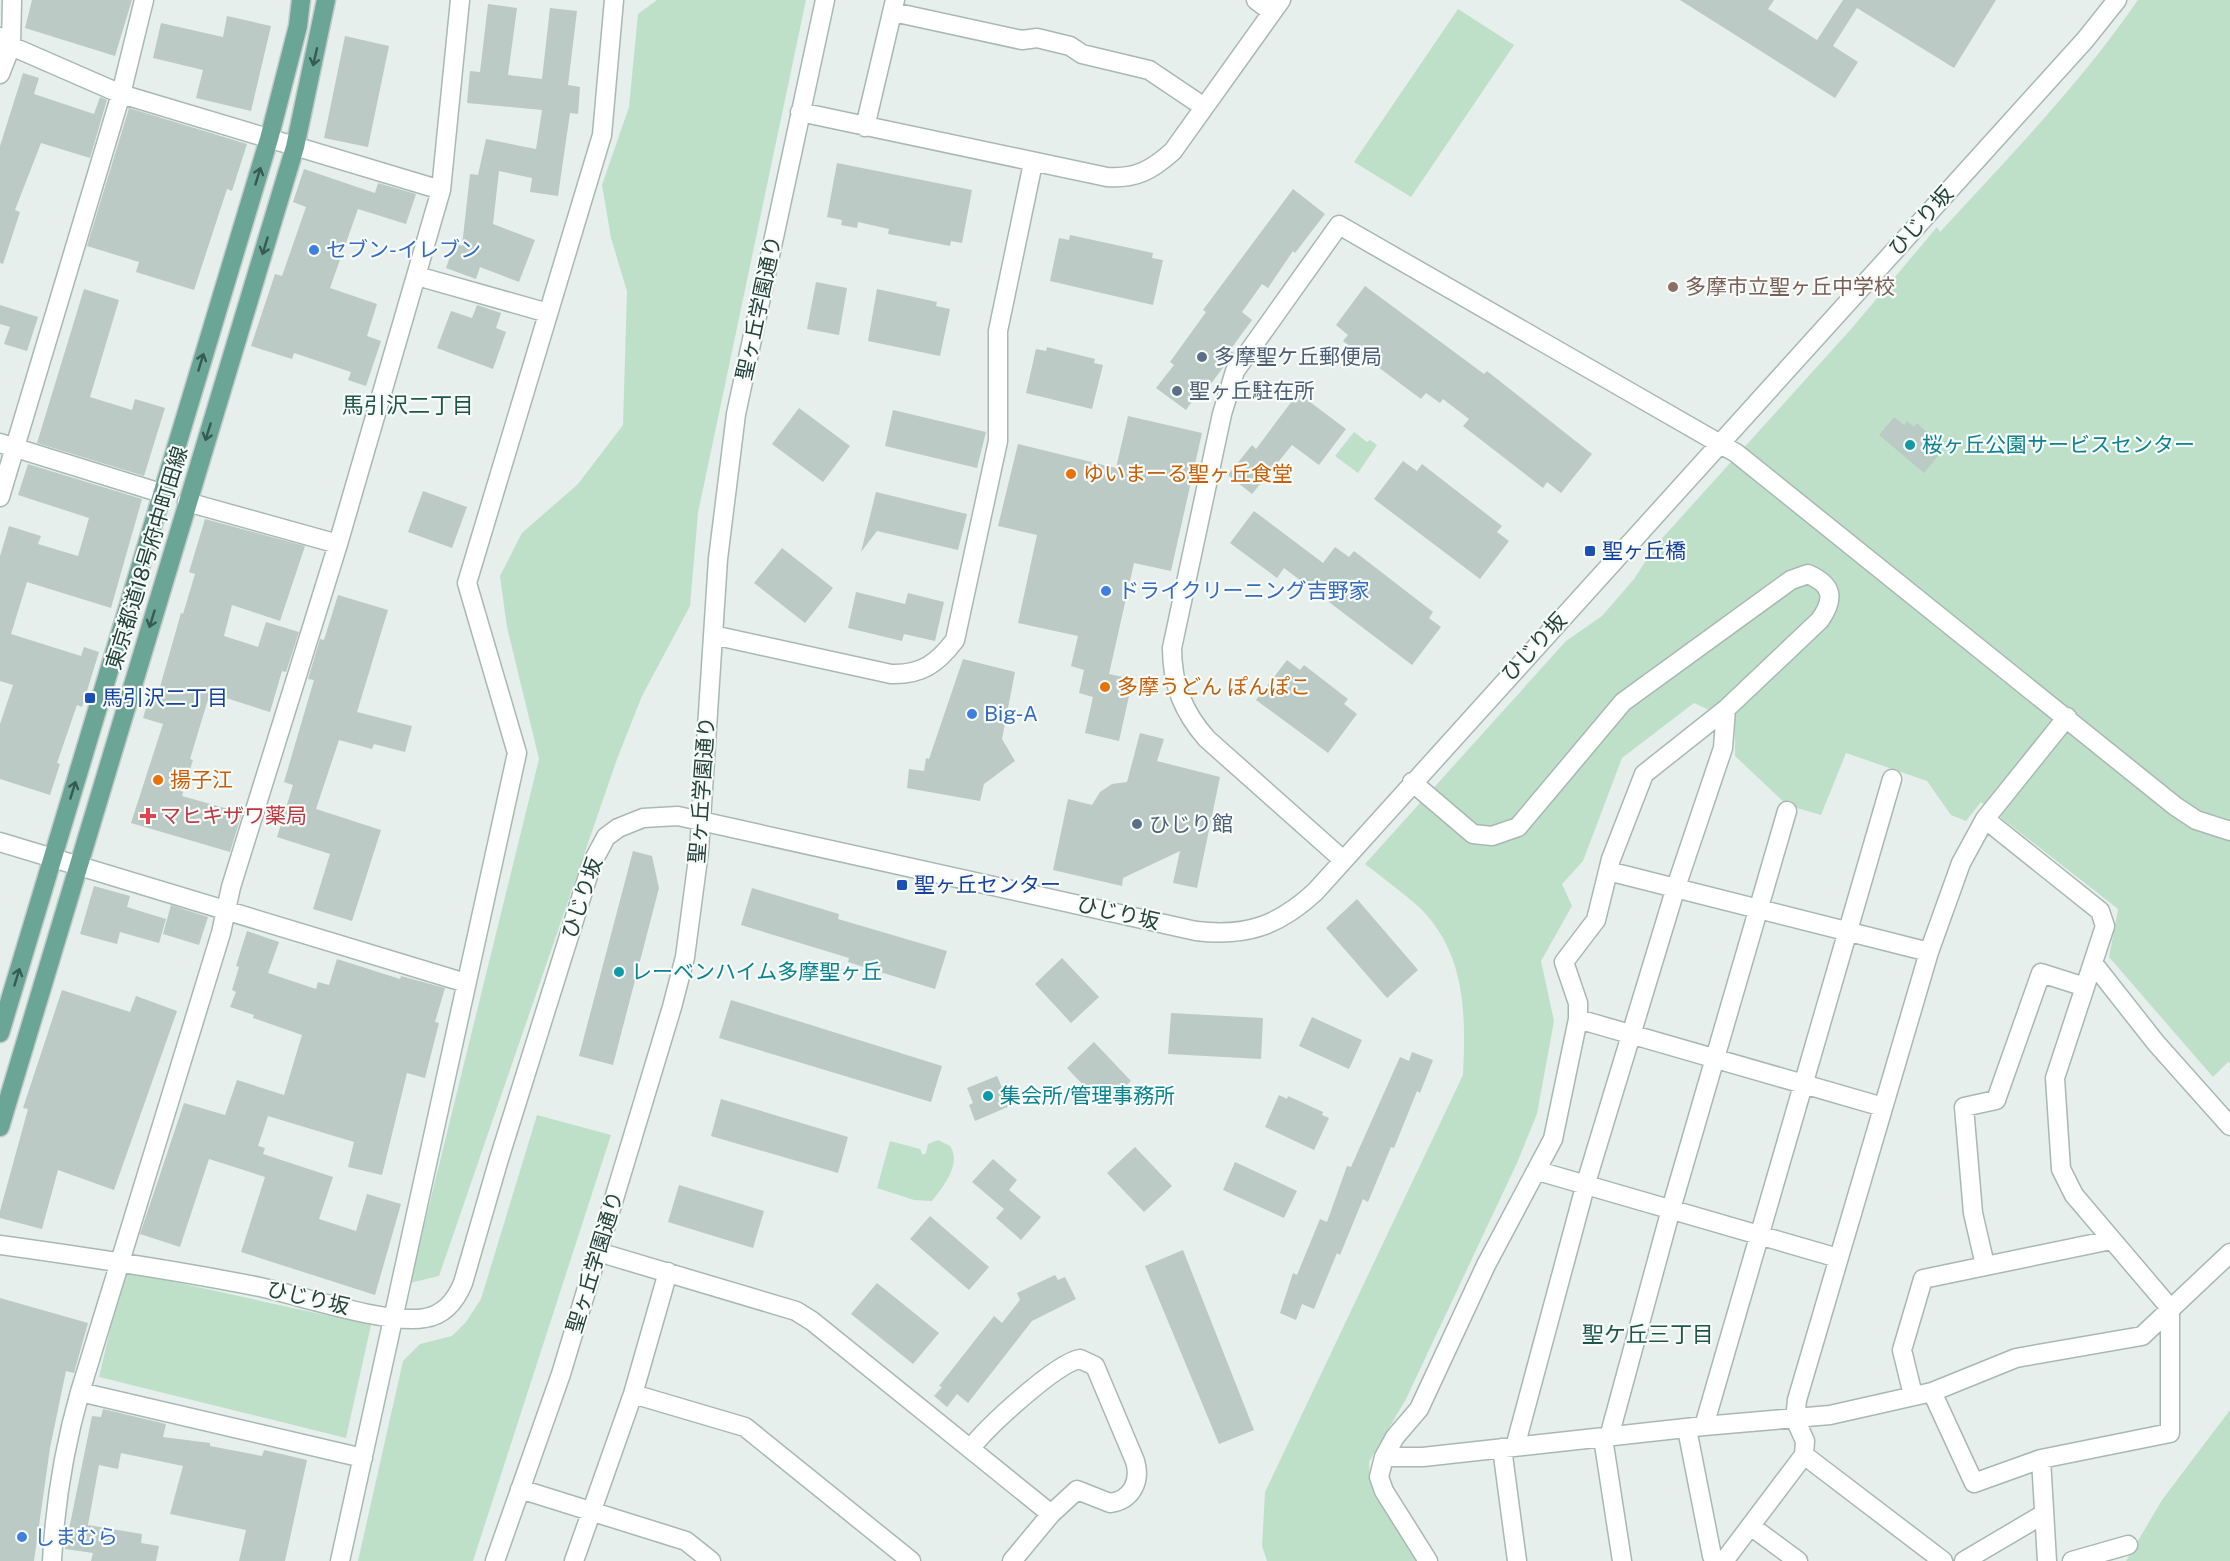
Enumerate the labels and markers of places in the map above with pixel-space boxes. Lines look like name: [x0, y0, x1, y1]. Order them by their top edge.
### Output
place label: セブン-イレブン: [326, 237, 481, 262]
marker: セブン-イレブン: [307, 243, 321, 257]
place label: 多摩市立聖ヶ丘中学校: [1685, 274, 1895, 299]
marker: 多摩市立聖ヶ丘中学校: [1666, 280, 1680, 294]
place label: 多摩聖ケ丘郵便局: [1214, 344, 1382, 369]
marker: 多摩聖ケ丘郵便局: [1195, 350, 1209, 364]
place label: 聖ヶ丘駐在所: [1189, 378, 1315, 403]
marker: 聖ヶ丘駐在所: [1170, 384, 1184, 398]
place label: 桜ヶ丘公園サービスセンター: [1922, 432, 2195, 457]
marker: 桜ヶ丘公園サービスセンター: [1903, 438, 1917, 452]
place label: ゆいまーる聖ヶ丘食堂: [1083, 461, 1293, 486]
marker: ゆいまーる聖ヶ丘食堂: [1064, 467, 1078, 481]
place label: 聖ヶ丘橋: [1602, 538, 1686, 563]
marker: 聖ヶ丘橋: [1583, 544, 1597, 558]
place label: ドライクリーニング吉野家: [1118, 578, 1370, 603]
marker: ドライクリーニング吉野家: [1099, 584, 1113, 598]
place label: 多摩うどん ぽんぽこ: [1117, 674, 1311, 699]
marker: 多摩うどん ぽんぽこ: [1098, 680, 1112, 694]
place label: 馬引沢二丁目: [102, 685, 228, 710]
marker: 馬引沢二丁目: [83, 691, 97, 705]
place label: Big-A: [984, 701, 1038, 726]
marker: Big-A: [965, 707, 979, 721]
place label: 揚子江: [170, 767, 233, 792]
marker: 揚子江: [151, 773, 165, 787]
place label: マヒキザワ薬局: [160, 803, 307, 828]
marker: マヒキザワ薬局: [141, 809, 155, 823]
place label: ひじり館: [1149, 811, 1233, 836]
marker: ひじり館: [1130, 817, 1144, 831]
place label: 聖ヶ丘センター: [914, 872, 1061, 897]
marker: 聖ヶ丘センター: [895, 878, 909, 892]
place label: レーベンハイム多摩聖ヶ丘: [631, 959, 882, 984]
marker: レーベンハイム多摩聖ヶ丘: [612, 965, 626, 979]
place label: 集会所/管理事務所: [1000, 1083, 1175, 1108]
marker: 集会所/管理事務所: [981, 1089, 995, 1103]
place label: しまむら: [34, 1524, 118, 1549]
marker: しまむら: [15, 1530, 29, 1544]

